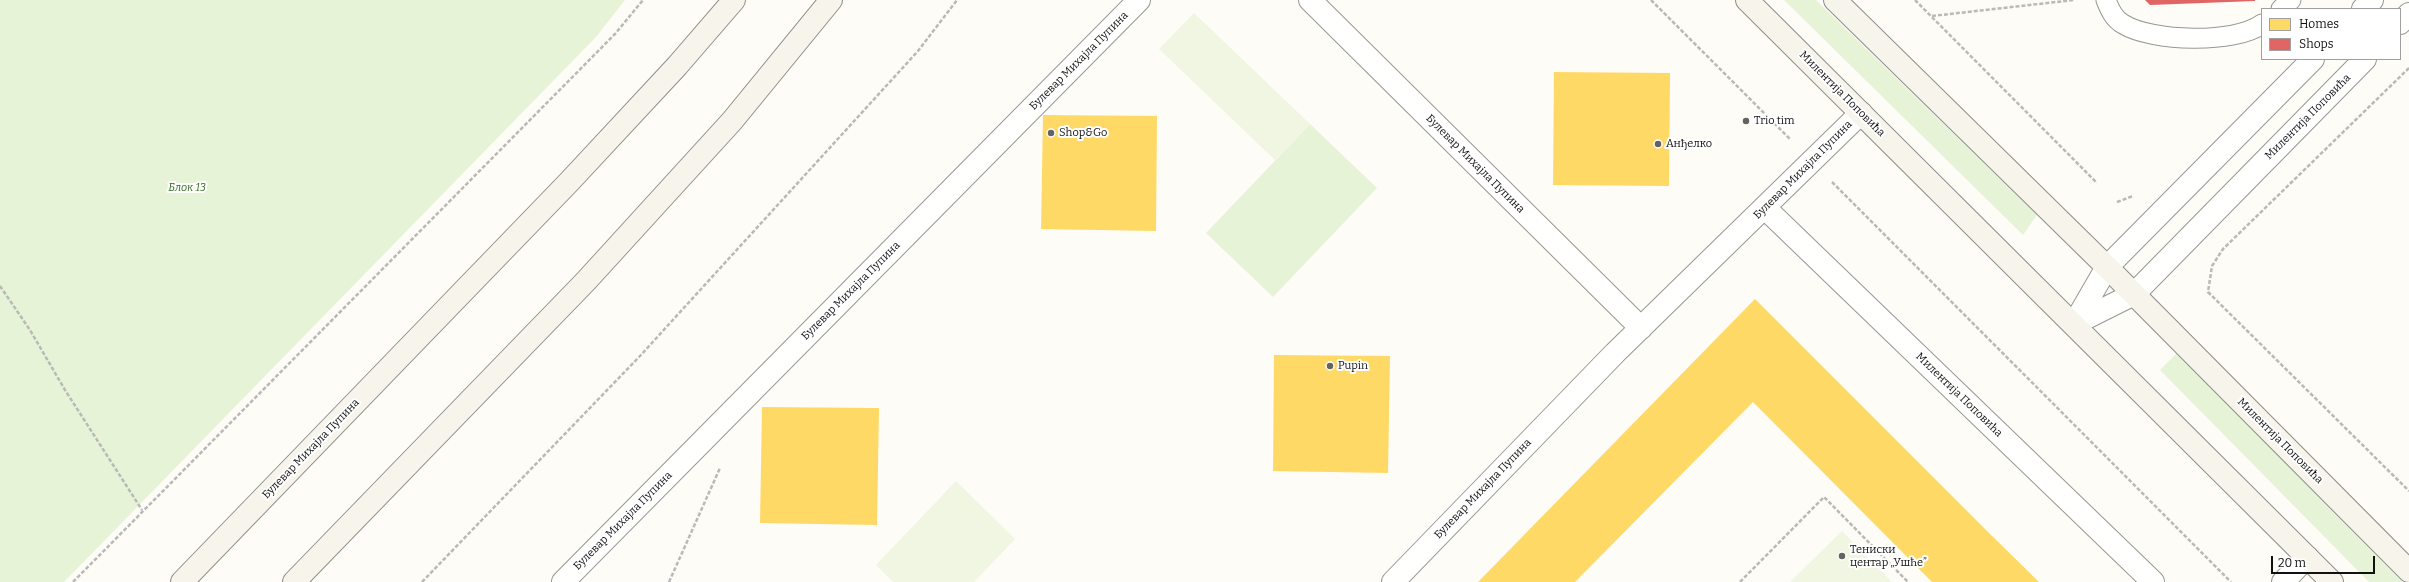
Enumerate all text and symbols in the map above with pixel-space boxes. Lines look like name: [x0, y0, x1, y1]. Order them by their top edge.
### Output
legend: [2261, 8, 2401, 60]
street label: Булевар Михајла Пупина: [1027, 9, 1131, 113]
text: Homes: [2299, 17, 2339, 31]
text: Shops: [2299, 37, 2333, 51]
street label: Милентија Поповића: [1797, 49, 1887, 139]
street label: Милентија Поповића: [2263, 72, 2353, 162]
street label: Булевар Михајла Пупина: [1423, 112, 1527, 216]
place label: Trio tim: [1754, 114, 1794, 128]
marker: Trio tim: [1741, 116, 1751, 126]
street label: Булевар Михајла Пупина: [1751, 118, 1855, 222]
place label: Shop&Go: [1059, 126, 1107, 140]
marker: Shop&Go: [1046, 128, 1056, 138]
place label: Анђелко: [1666, 137, 1712, 151]
marker: Анђелко: [1653, 139, 1663, 149]
park label: Блок 13: [168, 181, 206, 195]
street label: Булевар Михајла Пупина: [799, 239, 903, 343]
street label: Милентија Поповића: [1913, 350, 2005, 440]
place label: Pupin: [1338, 359, 1368, 373]
marker: Pupin: [1325, 361, 1335, 371]
street label: Булевар Михајла Пупина: [260, 396, 362, 502]
street label: Милентија Поповића: [2235, 396, 2325, 486]
street label: Булевар Михајла Пупина: [1432, 436, 1534, 542]
street label: Булевар Михајла Пупина: [571, 469, 675, 573]
place label: Тениски центар „Ушће”: [1850, 543, 1927, 569]
scale bar: [2273, 548, 2377, 574]
marker: Тениски центар „Ушће”: [1837, 551, 1847, 561]
text: 20 m: [2278, 556, 2306, 570]

